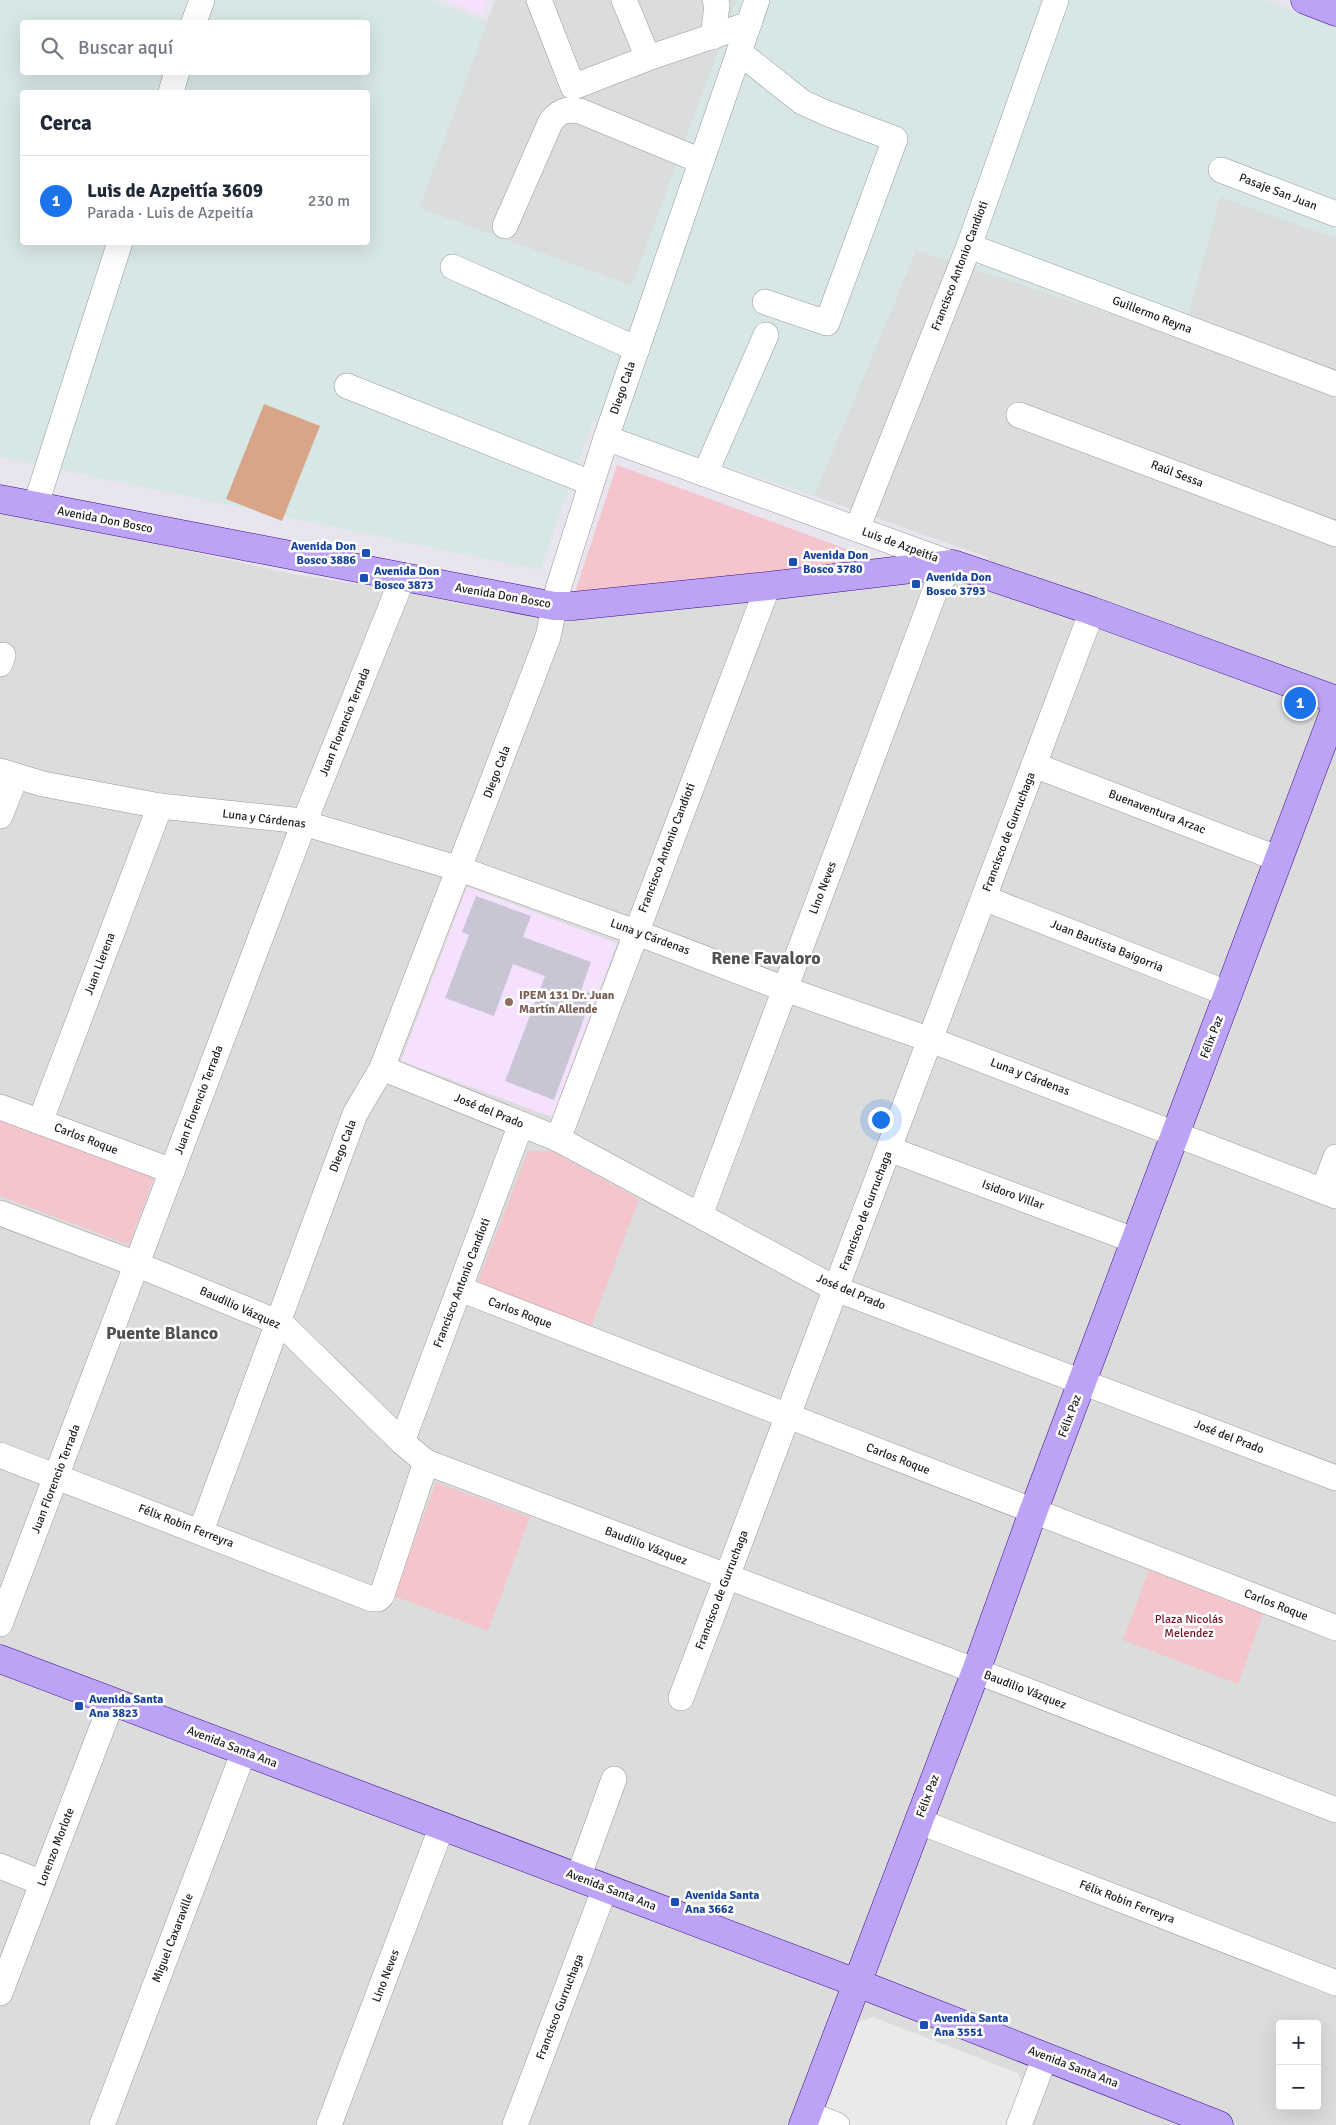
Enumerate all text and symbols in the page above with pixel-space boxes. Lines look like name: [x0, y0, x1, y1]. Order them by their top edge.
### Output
search box: [20, 20, 370, 75]
icon: search: [38, 34, 66, 62]
text: Buscar aquí: [78, 36, 173, 60]
text: Cerca: [40, 110, 92, 136]
street label: Pasaje San Juan: [1237, 170, 1319, 214]
text: Luis de Azpeitía 3609: [87, 179, 263, 203]
text: 1: [52, 191, 60, 211]
text: 230 m: [308, 191, 350, 211]
street label: Francisco Antonio Candioti: [928, 199, 992, 333]
text: Parada · Luis de Azpeitía: [87, 203, 254, 223]
street label: Guillermo Reyna: [1110, 293, 1194, 337]
street label: Diego Cala: [607, 359, 639, 417]
street label: Raúl Sessa: [1149, 457, 1205, 491]
street label: Avenida Don Bosco: [56, 503, 154, 537]
street label: Luis de Azpeitía: [860, 524, 940, 566]
place label: Avenida Don Bosco 3886: [291, 539, 357, 568]
marker: Avenida Don Bosco 3886: [360, 547, 372, 559]
place label: Avenida Don Bosco 3780: [803, 548, 869, 577]
marker: Avenida Don Bosco 3780: [787, 556, 799, 568]
place label: Avenida Don Bosco 3873: [374, 564, 440, 593]
place label: Avenida Don Bosco 3793: [926, 570, 992, 599]
marker: Avenida Don Bosco 3873: [358, 572, 370, 584]
marker: Avenida Don Bosco 3793: [910, 578, 922, 590]
street label: Avenida Don Bosco: [454, 580, 552, 612]
street label: Juan Florencio Terrada: [316, 665, 374, 779]
pin: 1: [1284, 684, 1316, 722]
street label: Diego Cala: [480, 744, 514, 800]
street label: Francisco de Gurruchaga: [979, 770, 1039, 894]
street label: Francisco Antonio Candioti: [635, 781, 699, 915]
street label: Buenaventura Arzac: [1106, 787, 1208, 838]
street label: Luna y Cárdenas: [221, 806, 307, 832]
street label: Lino Neves: [806, 860, 840, 916]
street label: Luna y Cárdenas: [608, 916, 692, 958]
street label: Juan Bautista Baigorria: [1048, 916, 1166, 976]
street label: Juan Llerena: [81, 931, 119, 997]
district label: Rene Favaloro: [711, 947, 821, 969]
place label: IPEM 131 Dr. Juan Martín Allende: [519, 988, 615, 1017]
marker: IPEM 131 Dr. Juan Martín Allende: [503, 996, 515, 1008]
street label: Félix Paz: [1197, 1013, 1227, 1061]
street label: Juan Florencio Terrada: [171, 1043, 227, 1157]
street label: Luna y Cárdenas: [988, 1055, 1072, 1099]
street label: José del Prado: [452, 1090, 526, 1132]
your location: [868, 1107, 894, 1133]
street label: Diego Cala: [326, 1118, 360, 1174]
street label: Carlos Roque: [52, 1120, 120, 1158]
street label: Francisco de Gurruchaga: [836, 1149, 896, 1273]
street label: Isidoro Villar: [980, 1177, 1047, 1213]
street label: Francisco Antonio Candioti: [430, 1216, 494, 1350]
street label: José del Prado: [814, 1271, 888, 1313]
street label: Baudilio Vázquez: [197, 1283, 283, 1333]
street label: Carlos Roque: [486, 1294, 554, 1332]
district label: Puente Blanco: [106, 1322, 218, 1344]
street label: Félix Paz: [1055, 1392, 1085, 1440]
street label: José del Prado: [1192, 1417, 1266, 1457]
street label: Juan Florencio Terrada: [28, 1422, 84, 1536]
street label: Carlos Roque: [864, 1440, 932, 1478]
street label: Félix Robin Ferreyra: [136, 1501, 236, 1551]
street label: Baudilio Vázquez: [603, 1523, 689, 1569]
street label: Francisco de Gurruchaga: [692, 1528, 752, 1652]
street label: Carlos Roque: [1242, 1586, 1310, 1624]
park label: Plaza Nicolás Melendez: [1155, 1612, 1223, 1641]
street label: Baudilio Vázquez: [982, 1667, 1068, 1713]
place label: Avenida Santa Ana 3823: [89, 1692, 164, 1721]
marker: Avenida Santa Ana 3823: [73, 1700, 85, 1712]
street label: Avenida Santa Ana: [185, 1723, 279, 1771]
street label: Félix Paz: [913, 1772, 943, 1820]
street label: Lorenzo Morlote: [34, 1806, 78, 1888]
street label: Avenida Santa Ana: [564, 1866, 658, 1914]
street label: Félix Robin Ferreyra: [1077, 1877, 1177, 1927]
place label: Avenida Santa Ana 3662: [685, 1888, 760, 1917]
street label: Miguel Caxaraville: [149, 1891, 197, 1985]
marker: Avenida Santa Ana 3662: [669, 1896, 681, 1908]
street label: Lino Neves: [369, 1948, 403, 2004]
street label: Francisco Gurruchaga: [533, 1952, 587, 2062]
place label: Avenida Santa Ana 3551: [934, 2011, 1009, 2040]
marker: Avenida Santa Ana 3551: [918, 2019, 930, 2031]
map controls: [1276, 2020, 1321, 2110]
button: +: [1276, 2020, 1321, 2065]
street label: Avenida Santa Ana: [1026, 2043, 1120, 2091]
button: −: [1276, 2065, 1321, 2110]

